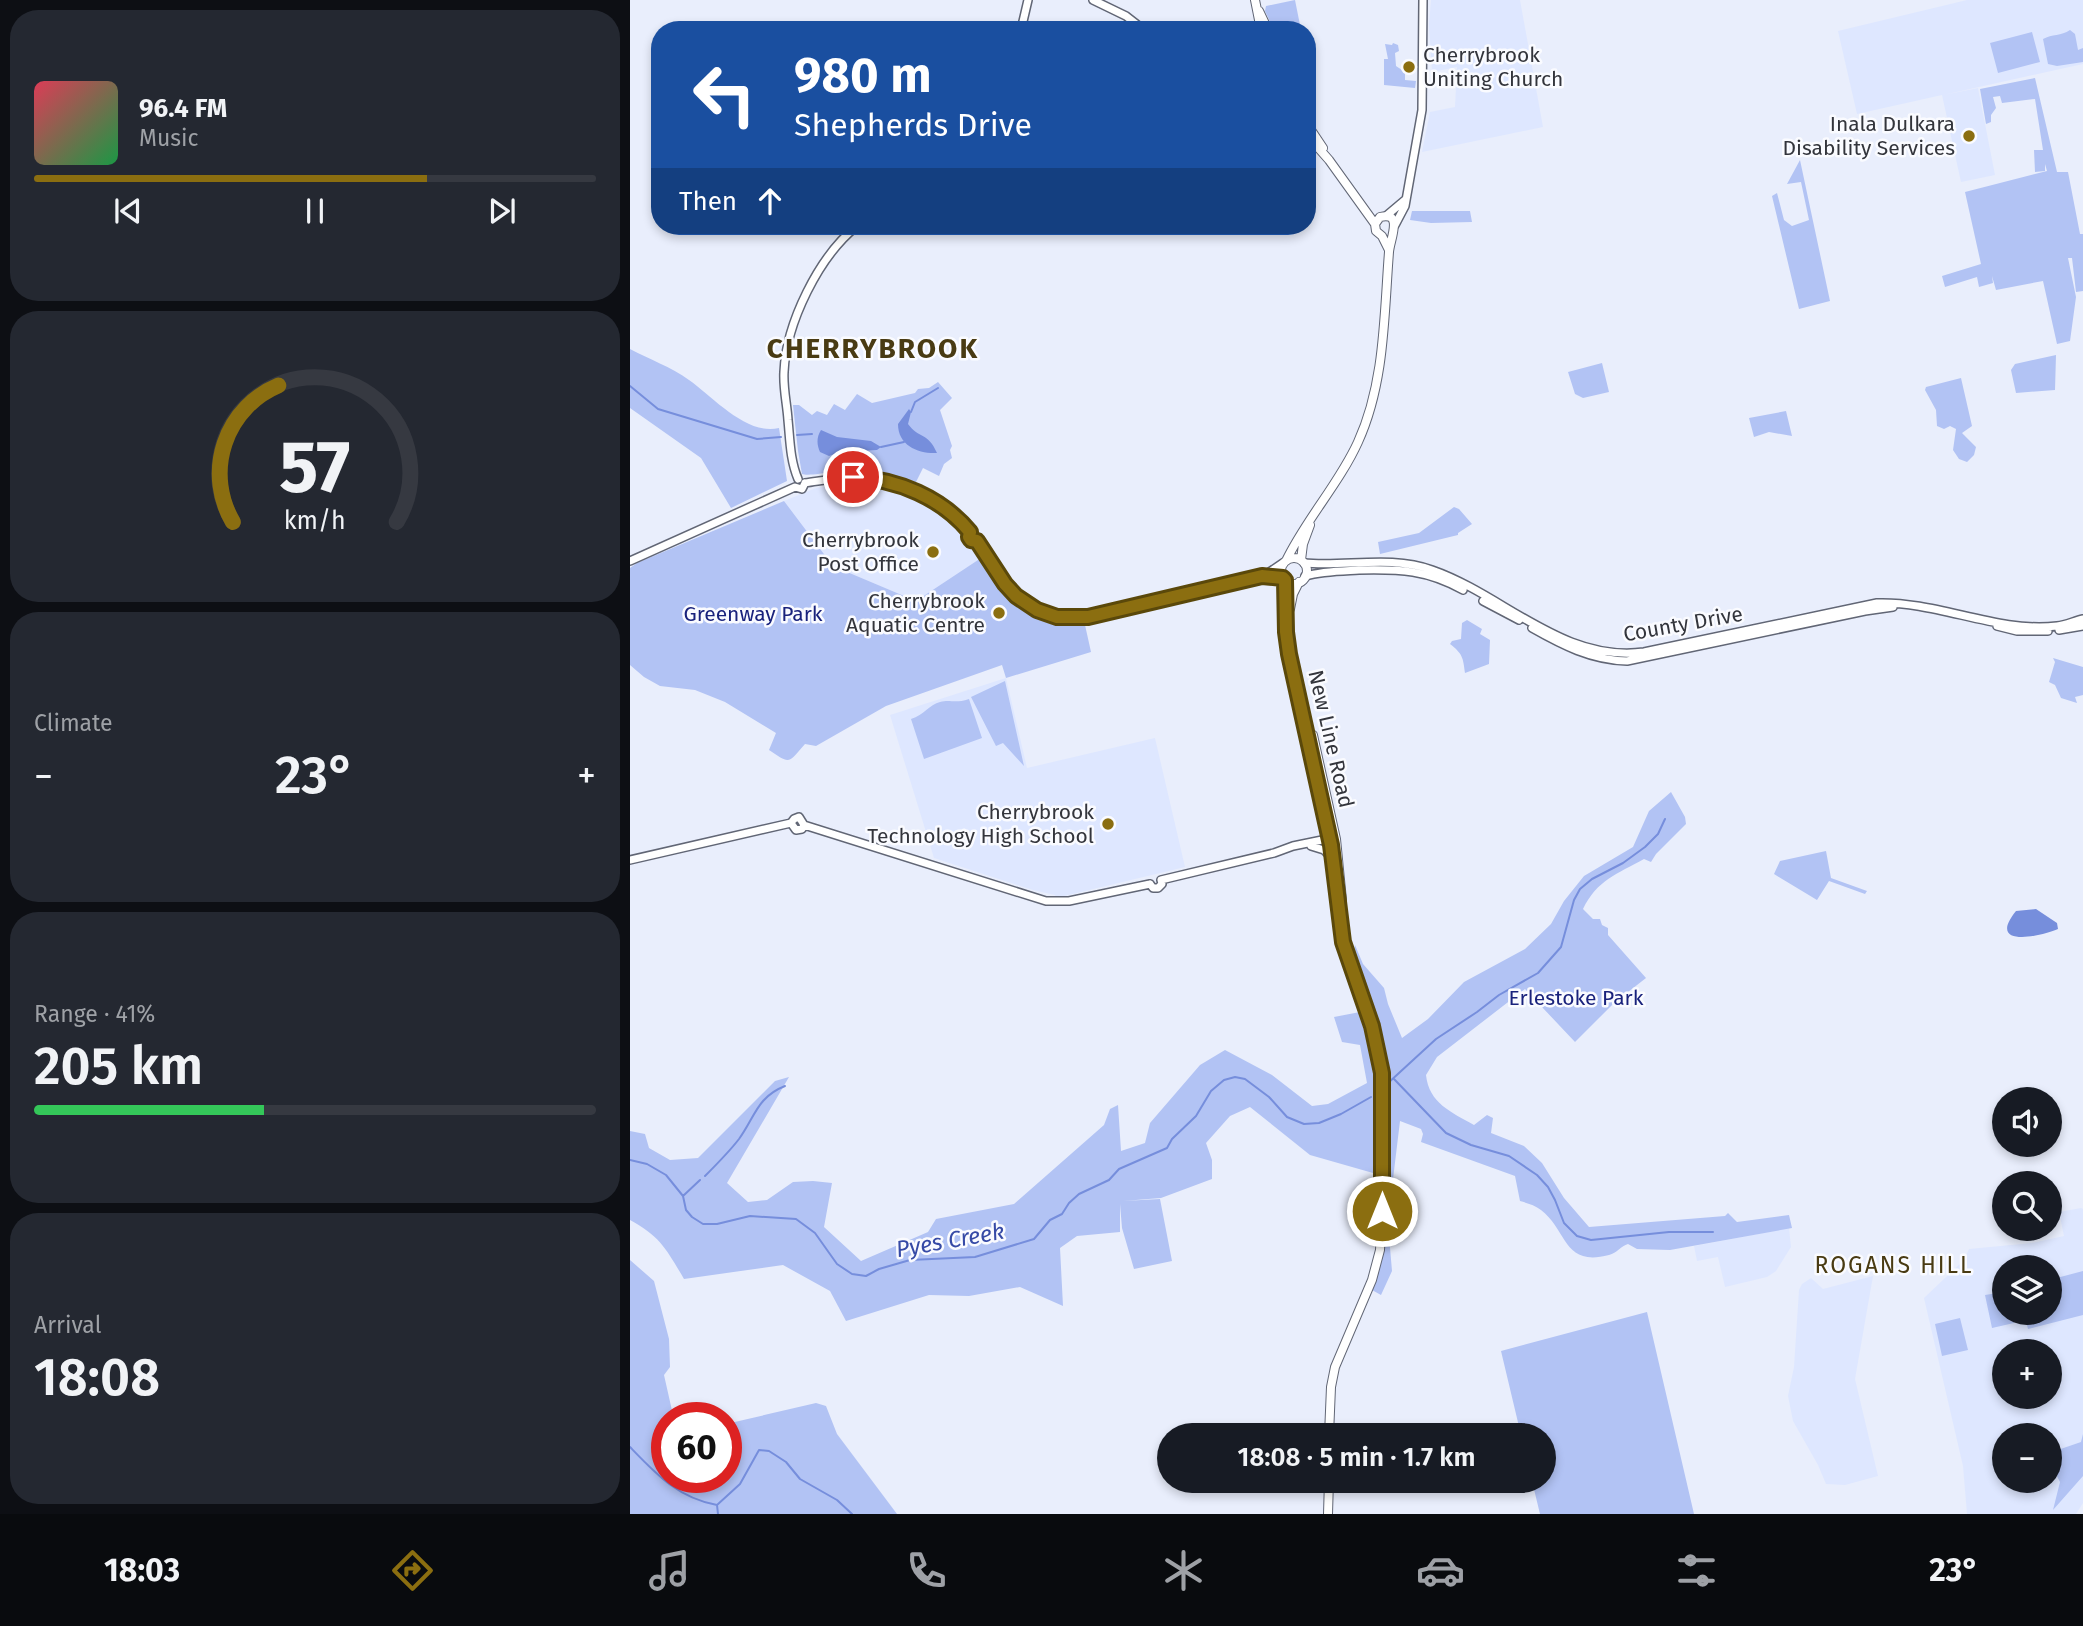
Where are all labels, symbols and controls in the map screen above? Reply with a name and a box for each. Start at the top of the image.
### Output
place label: Cherrybrook Uniting Church [1423,42,1563,92]
text: 980 m [794,46,932,105]
icon: left [679,49,770,140]
marker: Cherrybrook Uniting Church [1401,59,1417,75]
text: 96.4 FM [139,93,227,124]
text: Shepherds Drive [794,106,1032,144]
place label: Inala Dulkara Disability Services [1783,111,1955,161]
text: Music [139,124,199,152]
marker: Inala Dulkara Disability Services [1961,128,1977,144]
icon: ahead [751,182,789,220]
text: Then [679,186,737,217]
icon: previous [109,192,147,230]
icon: pause [296,192,334,230]
icon: next [483,192,521,230]
district label: CHERRYBROOK [767,332,979,365]
text: 57 [279,425,351,512]
pin [823,447,883,507]
icon: arrive [834,458,872,496]
text: km/h [284,506,346,536]
place label: Cherrybrook Post Office [802,527,919,577]
marker: Cherrybrook Post Office [925,544,941,560]
place label: Cherrybrook Aquatic Centre [846,588,985,638]
park label: Greenway Park [683,601,823,627]
street label: County Drive [1621,601,1745,647]
marker: Cherrybrook Aquatic Centre [991,605,1007,621]
street label: New Line Road [1303,668,1359,810]
text: Climate [34,709,113,737]
text: 23° [275,744,355,807]
text: − [34,753,53,799]
text: + [577,753,596,799]
place label: Cherrybrook Technology High School [867,799,1094,849]
marker: Cherrybrook Technology High School [1100,816,1116,832]
park label: Erlestoke Park [1509,985,1644,1011]
text: Range · 41% [34,1000,155,1028]
text: 205 km [34,1035,203,1098]
map controls [1992,1087,2062,1493]
button: sound [1992,1087,2062,1157]
button: search [1992,1171,2062,1241]
position arrow [1345,1174,1419,1248]
water label: Pyes Creek [894,1217,1006,1263]
district label: ROGANS HILL [1815,1251,1974,1279]
button: layers [1992,1255,2062,1325]
text: Arrival [34,1311,101,1339]
button: + [1992,1339,2062,1409]
text: 18:08 [34,1346,160,1409]
speed limit sign: 60 [651,1402,742,1493]
button: − [1992,1423,2062,1493]
text: 18:08 · 5 min · 1.7 km [1238,1442,1475,1473]
icon: directions [388,1546,437,1595]
icon: music [645,1546,694,1595]
icon: phone [902,1546,951,1595]
icon: climate [1159,1546,1208,1595]
icon: car [1416,1546,1465,1595]
icon: filters [1672,1546,1721,1595]
text: 18:03 [104,1551,180,1589]
text: 23° [1929,1551,1979,1589]

